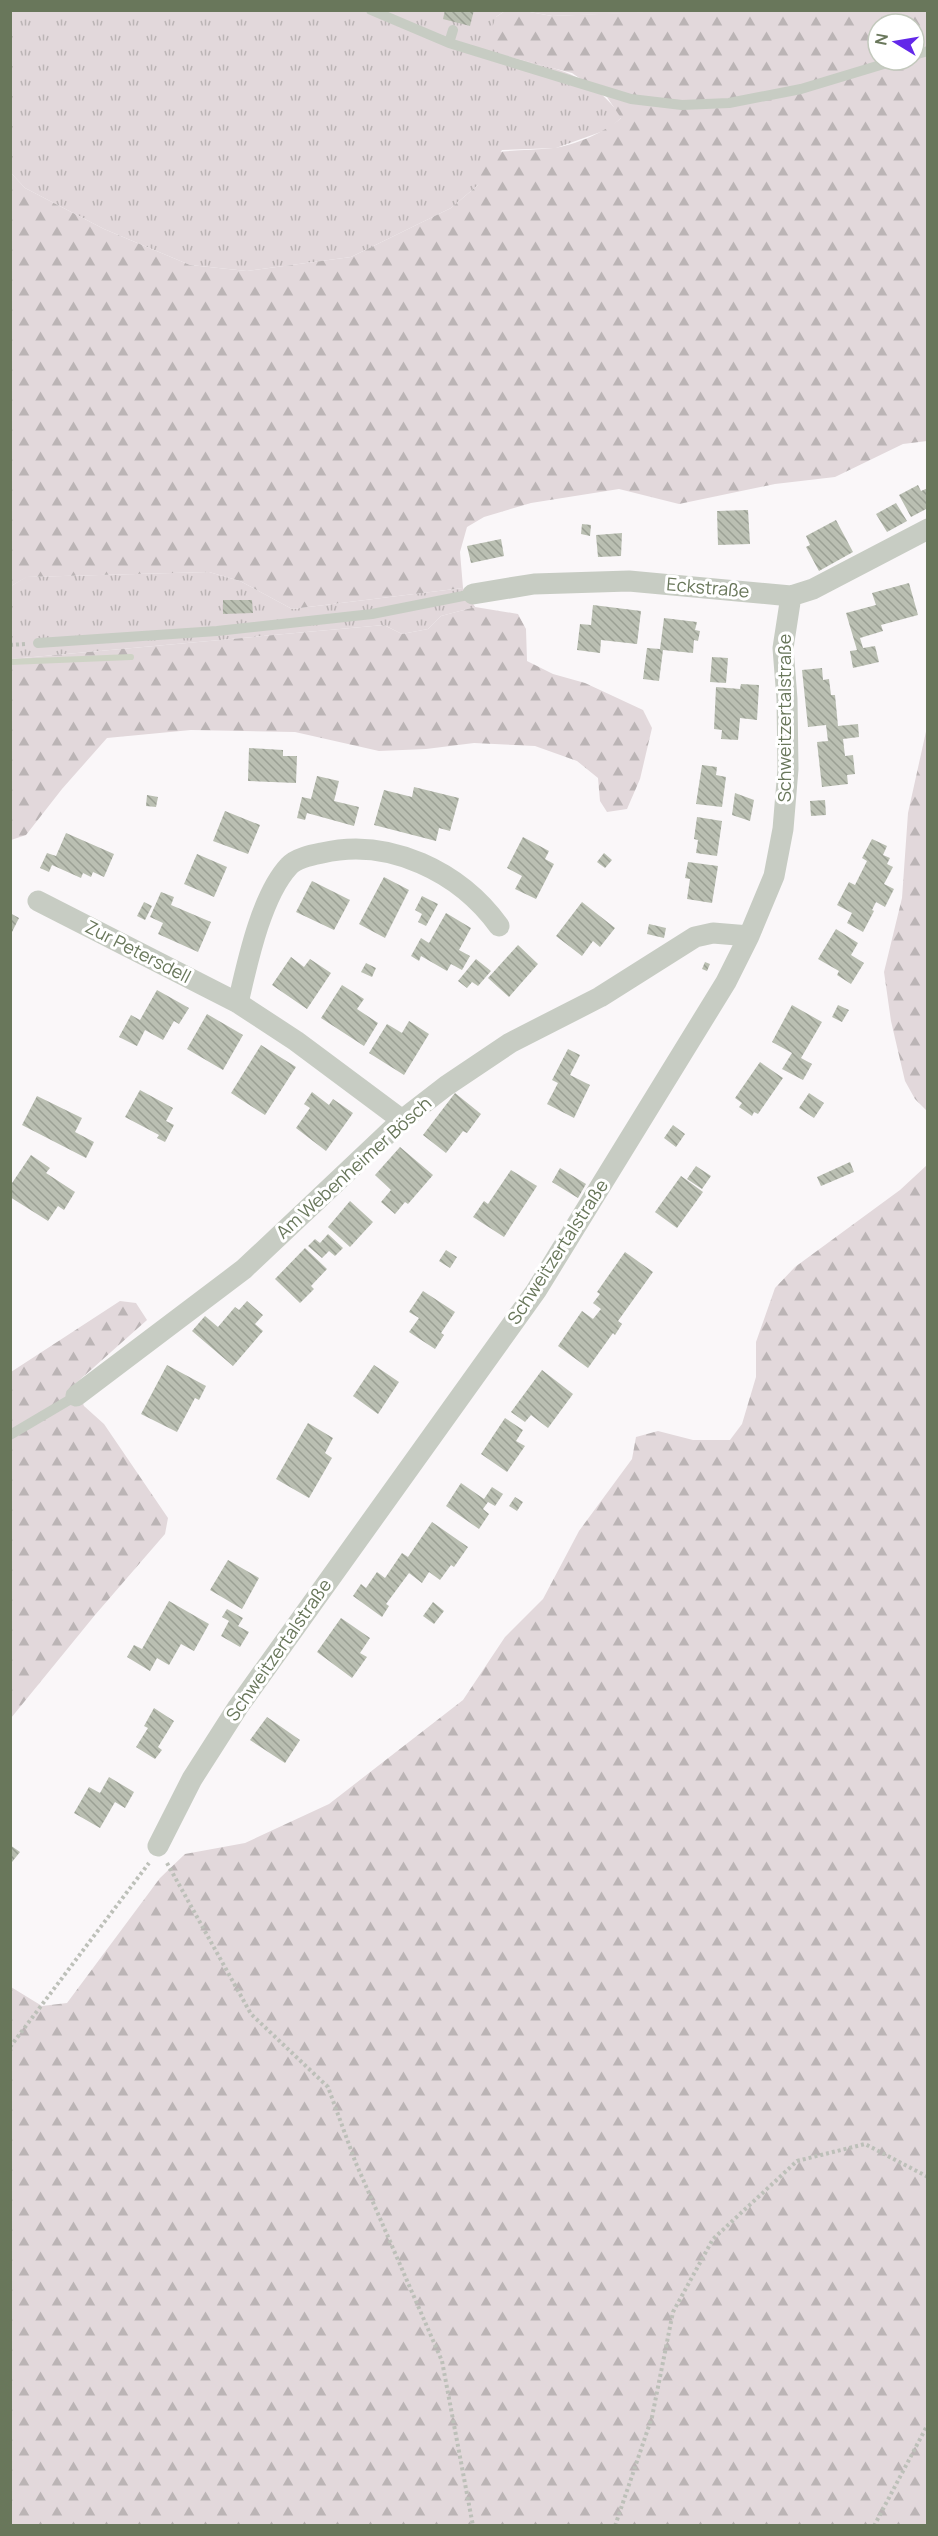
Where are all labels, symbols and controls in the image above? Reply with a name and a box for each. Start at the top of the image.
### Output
north arrow [866,12,926,72]
text: N [869,31,893,47]
street label: Eckstraße [666,571,751,603]
street label: Schweitzertalstraße [772,634,796,802]
street label: Zur Petersdell [81,914,195,988]
street label: Am Webenheimer Bösch [271,1091,436,1243]
street label: Schweitzertalstraße [501,1174,613,1329]
street label: Schweitzertalstraße [220,1574,336,1725]

